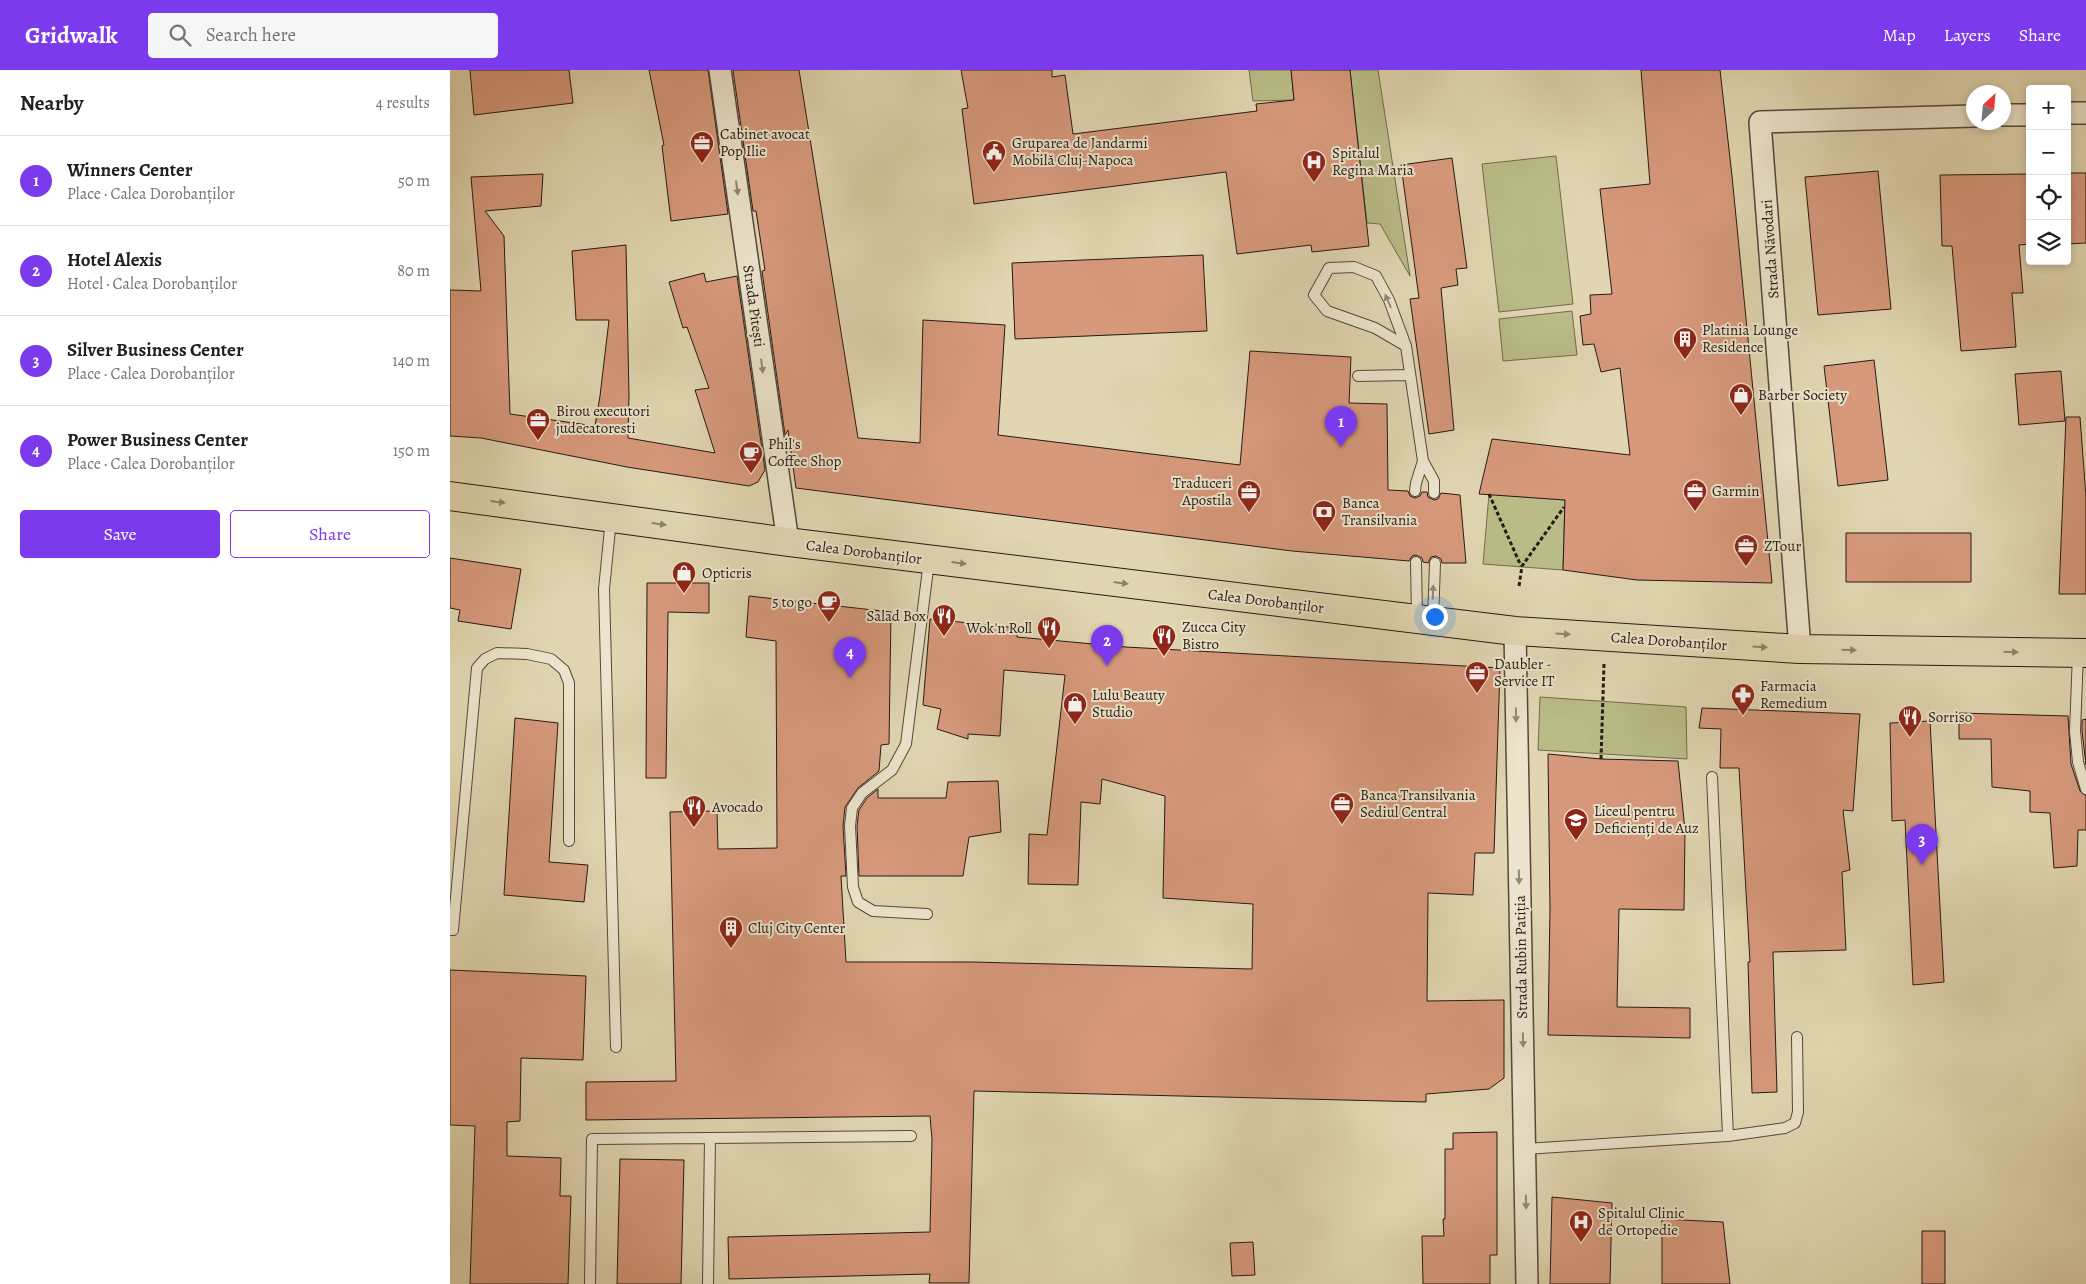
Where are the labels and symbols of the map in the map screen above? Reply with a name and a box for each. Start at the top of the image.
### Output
north arrow [1966,85,2011,130]
place label: Cabinet avocat Pop Ilie [720,124,810,161]
office icon: Cabinet avocat Pop Ilie [689,130,715,164]
place label: Gruparea de Jandarmi Mobilă Cluj-Napoca [1012,133,1148,170]
public building icon: Gruparea de Jandarmi Mobilă Cluj-Napoca [981,139,1007,173]
place label: Spitalul Regina Maria [1332,143,1414,180]
hospital icon: Spitalul Regina Maria [1301,149,1327,183]
one-way arrow [733,180,741,196]
street label: Strada Năvodari [1757,199,1783,299]
street label: Strada Pitești [738,264,770,348]
one-way arrow [1384,294,1392,308]
place label: Platinia Lounge Residence [1702,320,1798,357]
building icon: Platinia Lounge Residence [1672,326,1698,360]
one-way arrow [759,358,767,374]
shop icon: Barber Society [1728,382,1754,416]
place label: Barber Society [1758,385,1847,405]
place label: Birou executori judecatoresti [556,401,650,438]
pin: 1 [1325,406,1357,447]
office icon: Birou executori judecatoresti [525,407,551,441]
place label: Phil's Coffee Shop [768,434,841,471]
cafe icon: Phil's Coffee Shop [738,440,764,474]
place label: Traduceri Apostila [1173,473,1232,510]
office icon: Garmin [1682,478,1708,512]
office icon: Traduceri Apostila [1236,479,1262,513]
place label: Garmin [1712,481,1760,501]
place label: Banca Transilvania [1342,493,1417,530]
one-way arrow [491,498,507,506]
bank icon: Banca Transilvania [1311,499,1337,533]
one-way arrow [652,520,668,528]
office icon: ZTour [1733,533,1759,567]
street label: Calea Dorobanților [805,535,923,569]
place label: ZTour [1764,536,1801,556]
one-way arrow [952,559,968,567]
shop icon: Opticris [671,560,697,594]
place label: Opticris [702,563,752,583]
one-way arrow [1113,579,1129,587]
street label: Calea Dorobanților [1207,584,1325,618]
one-way arrow [1430,584,1438,600]
cafe icon: 5 to go [816,589,842,623]
place label: 5 to go [772,592,812,612]
restaurant icon: Salad Box [931,603,957,637]
your location [1422,604,1448,630]
place label: Salad Box [867,606,926,626]
restaurant icon: Wok'n Roll [1036,615,1062,649]
place label: Zucca City Bistro [1182,617,1246,654]
place label: Wok'n Roll [965,618,1032,638]
restaurant icon: Zucca City Bistro [1151,623,1177,657]
pin: 2 [1091,625,1123,666]
street label: Calea Dorobanților [1610,627,1728,655]
one-way arrow [1556,630,1572,638]
pin: 4 [834,637,866,678]
one-way arrow [1753,643,1769,651]
one-way arrow [1841,646,1857,654]
one-way arrow [2003,648,2019,656]
place label: Daubler - Service IT [1494,654,1555,691]
office icon: Daubler - Service IT [1464,660,1490,694]
place label: Farmacia Remedium [1760,676,1828,713]
pharmacy icon: Farmacia Remedium [1730,682,1756,716]
place label: Lulu Beauty Studio [1092,685,1165,722]
shop icon: Lulu Beauty Studio [1062,691,1088,725]
restaurant icon: Sorriso [1897,704,1923,738]
one-way arrow [1513,707,1521,723]
place label: Sorriso [1928,707,1972,727]
place label: Banca Transilvania Sediul Central [1360,785,1476,822]
office icon: Banca Transilvania Sediul Central [1329,791,1355,825]
restaurant icon: Avocado [681,794,707,828]
place label: Avocado [711,797,763,817]
place label: Liceul pentru Deficienți de Auz [1594,801,1699,838]
school or university icon: Liceul pentru Deficienți de Auz [1563,807,1589,841]
pin: 3 [1906,824,1938,865]
one-way arrow [1516,869,1524,885]
street label: Strada Rubin Patiția [1510,895,1532,1019]
building icon: Cluj City Center [718,915,744,949]
place label: Cluj City Center [748,918,846,938]
one-way arrow [1519,1032,1527,1048]
one-way arrow [1522,1194,1530,1210]
place label: Spitalul Clinic de Ortopedie [1598,1203,1685,1240]
hospital icon: Spitalul Clinic de Ortopedie [1568,1209,1594,1243]

